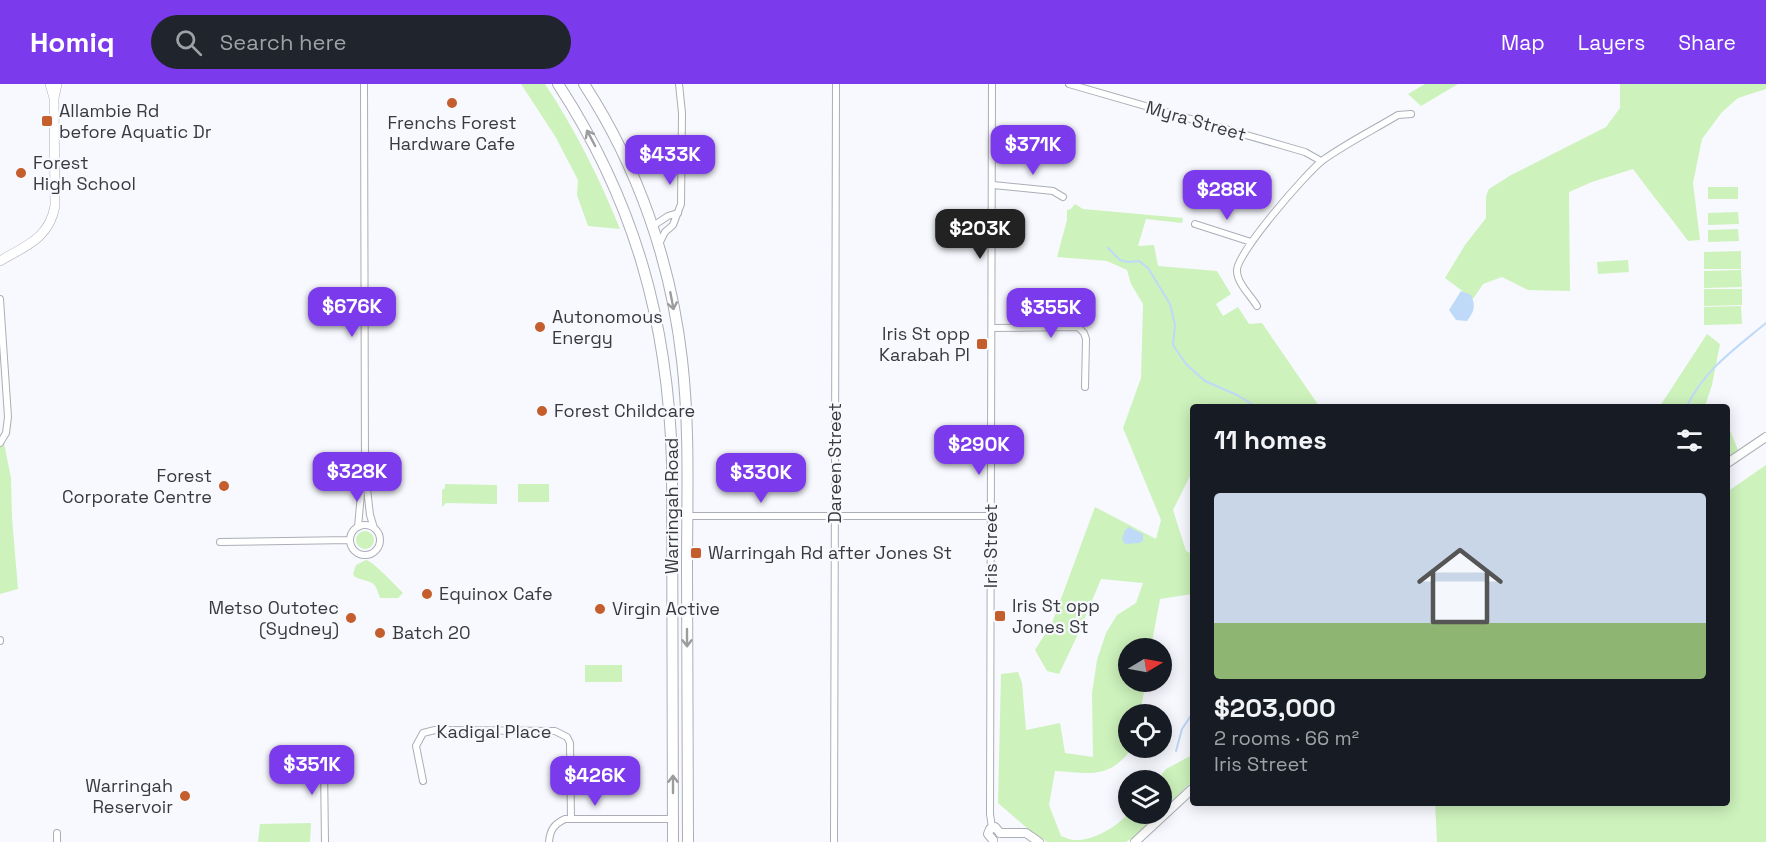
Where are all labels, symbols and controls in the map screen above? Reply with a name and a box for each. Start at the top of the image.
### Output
search box [151,15,571,69]
text: Homiq [30,24,115,60]
icon: search [172,26,205,59]
text: Search here [220,28,347,56]
text: Map [1501,29,1545,56]
text: Layers [1578,29,1645,56]
text: Share [1678,29,1736,56]
street label: Myra Street [1143,95,1249,146]
marker: Frenchs Forest Hardware Cafe [445,96,459,110]
place label: Allambie Rd before Aquatic Dr [59,99,212,143]
place label: Frenchs Forest Hardware Cafe [387,111,517,155]
marker: Allambie Rd before Aquatic Dr [40,114,54,128]
pin: $371K [991,125,1075,176]
one-way arrow [585,130,596,148]
text: $371K [1005,131,1061,157]
pin: $433K [628,135,712,186]
text: $433K [639,141,701,167]
place label: Forest High School [33,151,136,195]
marker: Forest High School [14,166,28,180]
pin: $288K [1185,170,1269,221]
text: $288K [1197,176,1257,202]
pin: $203K [938,209,1022,260]
text: $203K [949,215,1011,241]
pin: $676K [310,287,394,338]
pin: $355K [1009,288,1093,339]
one-way arrow [667,291,678,310]
text: $676K [322,293,382,319]
text: $355K [1021,294,1081,320]
place label: Autonomous Energy [552,305,663,349]
marker: Autonomous Energy [533,320,547,334]
place label: Iris St opp Karabah Pl [879,322,970,366]
marker: Iris St opp Karabah Pl [975,337,989,351]
place label: Forest Childcare [554,399,695,422]
street label: Dareen Street [823,403,846,523]
marker: Forest Childcare [535,404,549,418]
text: 11 homes [1214,423,1327,457]
icon: filters [1673,424,1706,457]
pin: $290K [937,425,1021,476]
text: $290K [948,431,1010,457]
street label: Warringah Road [660,438,683,574]
pin: $328K [315,452,399,503]
pin: $330K [719,453,803,504]
text: $328K [327,458,387,484]
text: $330K [730,459,792,485]
place label: Forest Corporate Centre [62,464,212,508]
marker: Forest Corporate Centre [217,479,231,493]
street label: Iris Street [979,504,1002,588]
icon: home [1406,532,1514,640]
place label: Warringah Rd after Jones St [708,541,952,564]
marker: Warringah Rd after Jones St [689,546,703,560]
place label: Equinox Cafe [439,582,553,605]
marker: Equinox Cafe [420,587,434,601]
place label: Iris St opp Jones St [1012,594,1100,638]
place label: Metso Outotec (Sydney) [208,596,339,640]
place label: Virgin Active [612,597,720,620]
marker: Virgin Active [593,602,607,616]
marker: Iris St opp Jones St [993,609,1007,623]
marker: Metso Outotec (Sydney) [344,611,358,625]
place label: Batch 20 [392,621,470,644]
marker: Batch 20 [373,626,387,640]
one-way arrow [681,627,693,647]
north arrow [1118,638,1172,692]
map controls [1118,638,1172,824]
text: $203,000 [1214,691,1336,725]
button: locate [1118,704,1172,758]
street label: Kadigal Place [437,720,551,743]
text: 2 rooms · 66 m² [1214,725,1359,751]
pin: $351K [270,745,354,796]
text: $351K [283,751,341,777]
text: Iris Street [1214,751,1308,777]
pin: $426K [553,756,637,807]
text: $426K [564,762,626,788]
button: layers [1118,770,1172,824]
place label: Warringah Reservoir [85,774,173,818]
one-way arrow [667,774,679,794]
marker: Warringah Reservoir [178,789,192,803]

